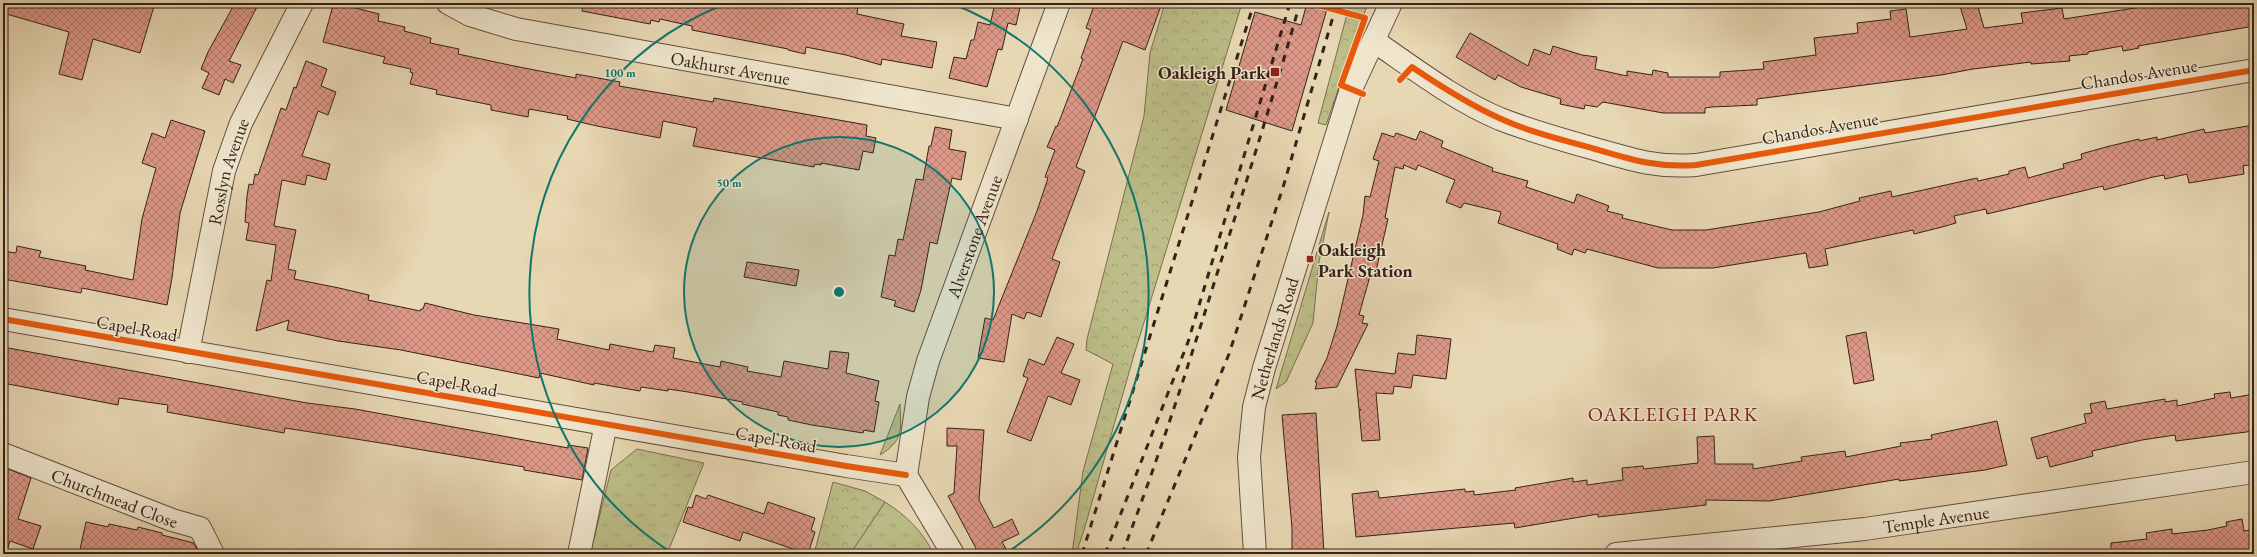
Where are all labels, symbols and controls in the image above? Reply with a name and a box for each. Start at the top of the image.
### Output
street label: Oakhurst Avenue [669,46,792,90]
street label: Chandos Avenue [2079,53,2199,95]
place label: Oakleigh Park [1158,61,1267,84]
text: 100 m [604,65,636,81]
marker: Oakleigh Park [1269,66,1281,78]
street label: Chandos Avenue [1760,106,1880,150]
street label: Rosslyn Avenue [202,114,253,227]
street label: Alverstone Avenue [940,172,1007,302]
text: 50 m [716,175,742,191]
place label: Oakleigh Park Station [1318,238,1413,282]
marker: Oakleigh Park Station [1305,254,1315,264]
street label: Netherlands Road [1245,273,1303,402]
centre of rings [832,285,846,299]
street label: Capel Road [95,310,180,347]
street label: Capel Road [415,365,500,402]
district label: OAKLEIGH PARK [1588,401,1758,427]
street label: Capel Road [734,421,819,458]
street label: Churchmead Close [48,463,181,533]
street label: Temple Avenue [1881,499,1991,538]

